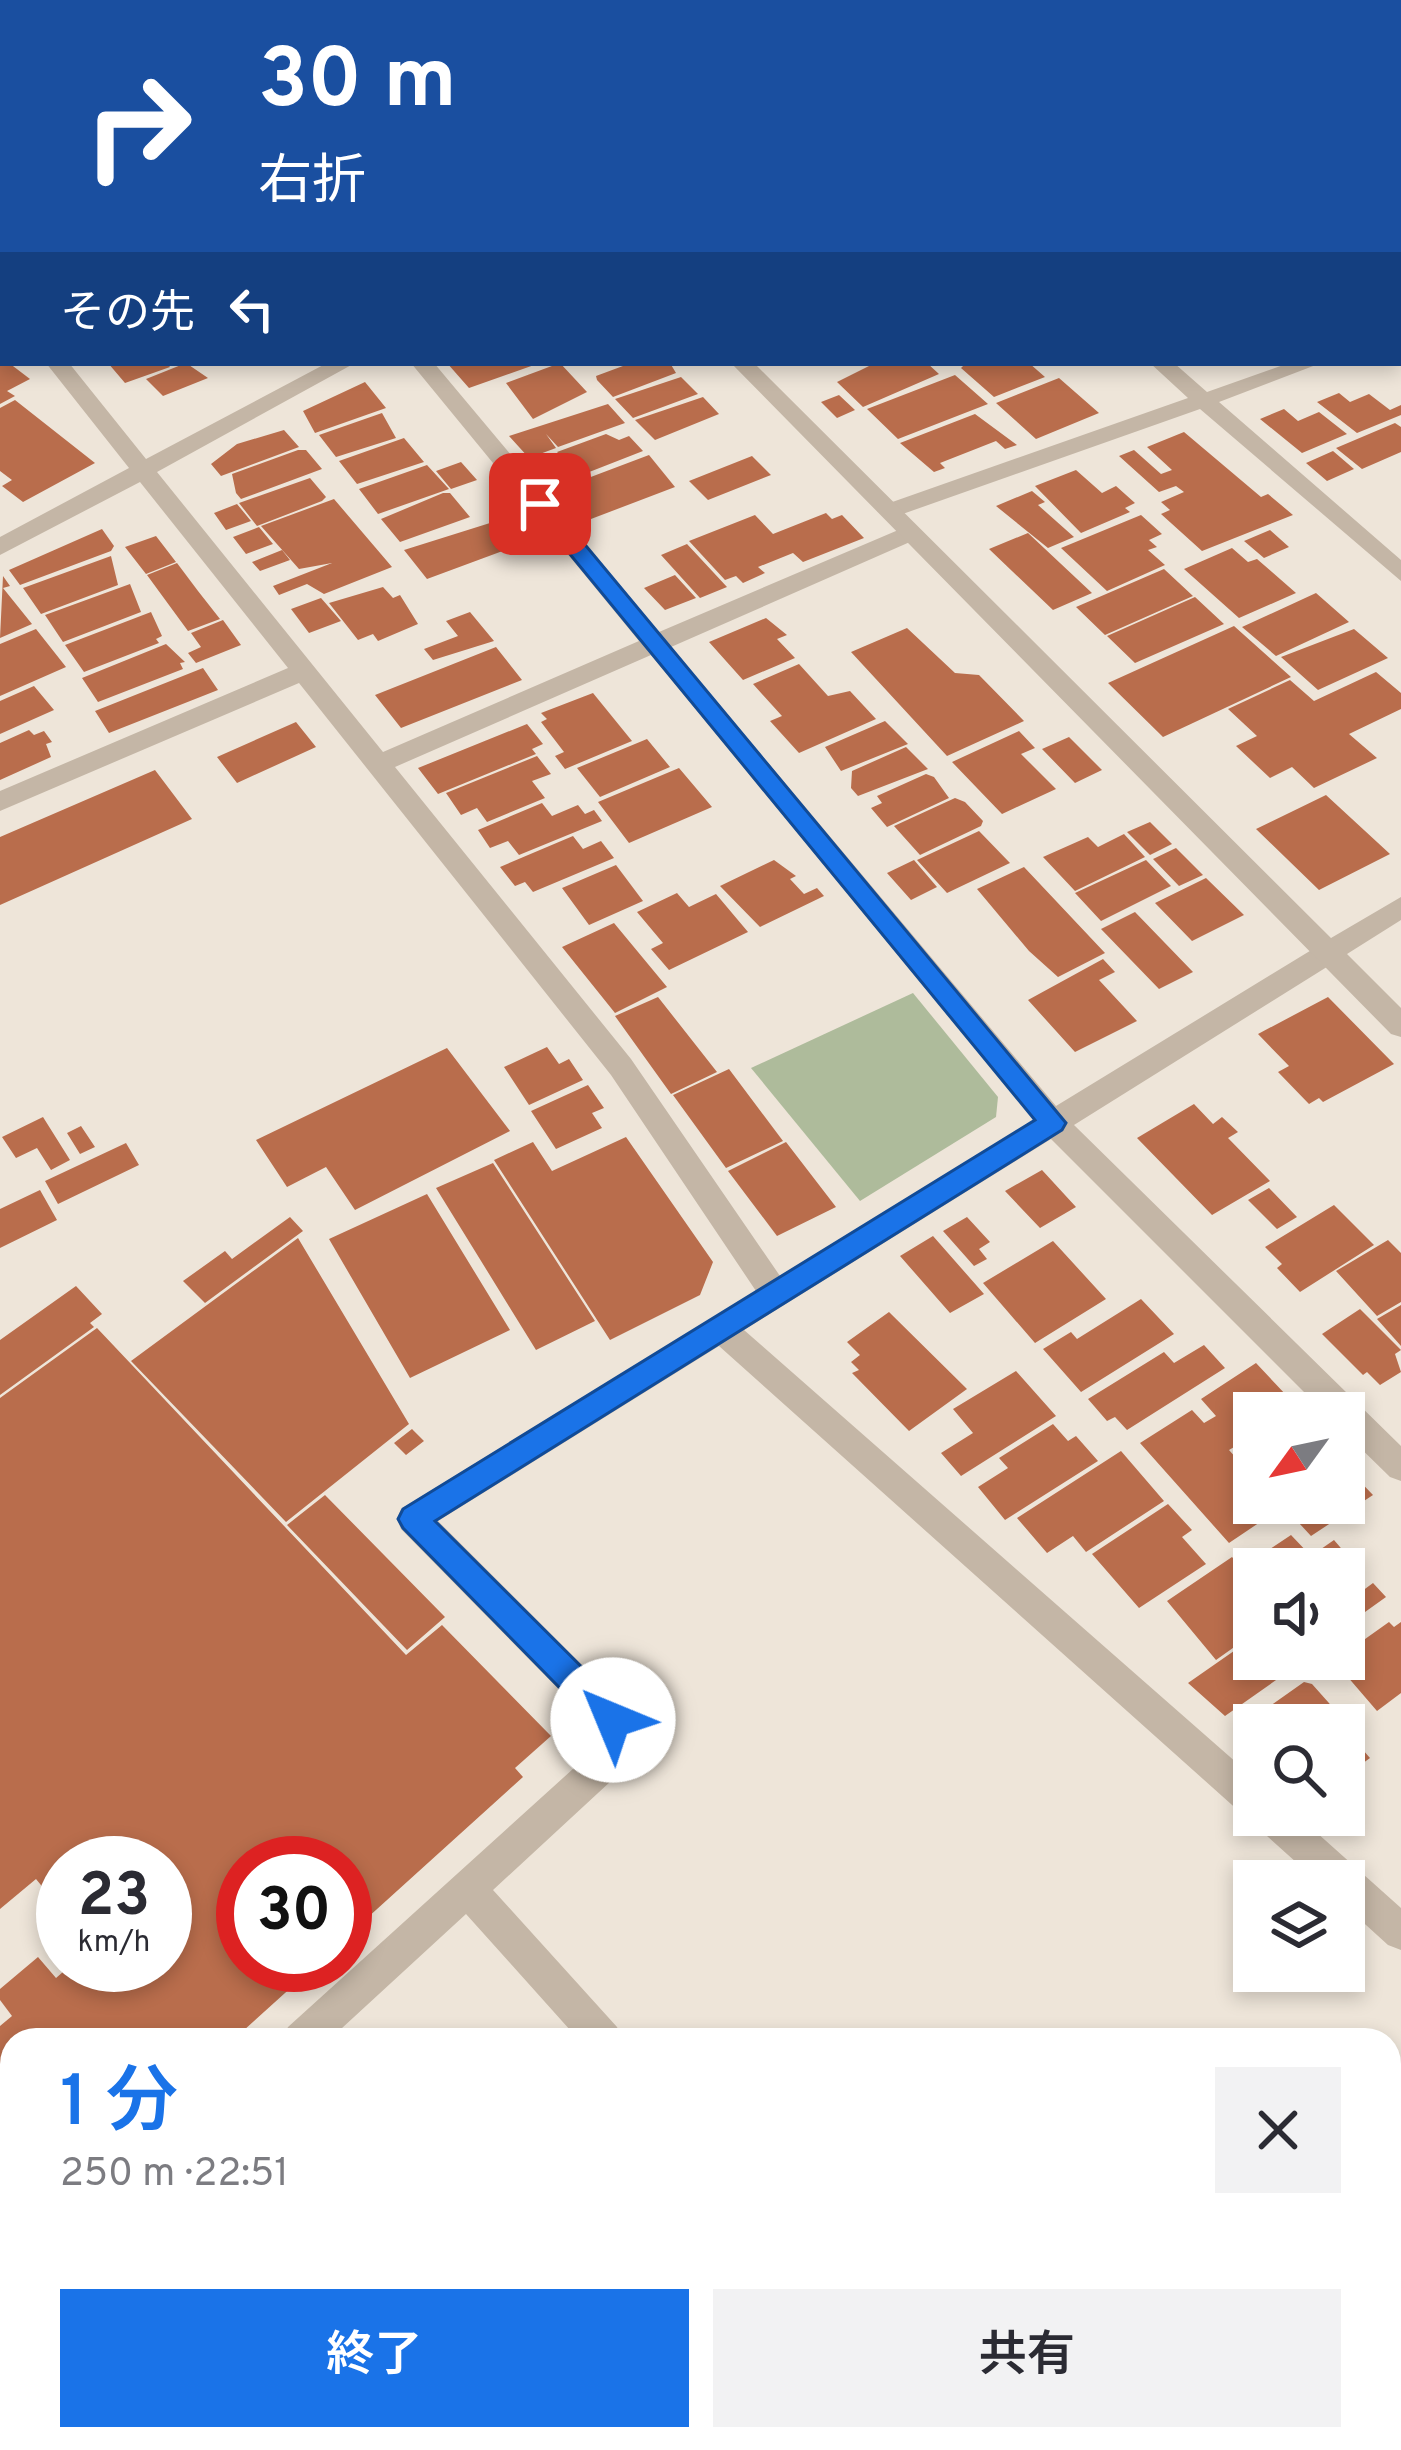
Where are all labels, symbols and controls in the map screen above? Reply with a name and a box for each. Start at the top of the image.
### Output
text: 30 m [258,31,457,137]
icon: right [60,48,216,204]
text: 右折 [258,150,366,219]
icon: left [219,276,285,342]
text: その先 [60,287,195,344]
pin [489,453,591,555]
icon: arrive [507,471,573,537]
north arrow [1233,1392,1365,1524]
map controls [1233,1392,1365,1992]
button: sound [1233,1548,1365,1680]
position arrow [550,1657,676,1783]
button: search [1233,1704,1365,1836]
speed limit sign: 30 [216,1836,372,1992]
button: layers [1233,1860,1365,1992]
text: 23 [78,1861,150,1937]
text: km/h [78,1925,150,1962]
text: 1 分 [60,2060,178,2152]
button: close [1215,2067,1341,2193]
text: 250 m · 22:51 [60,2151,289,2200]
button: 終了 [60,2289,689,2427]
button: 共有 [713,2289,1341,2427]

